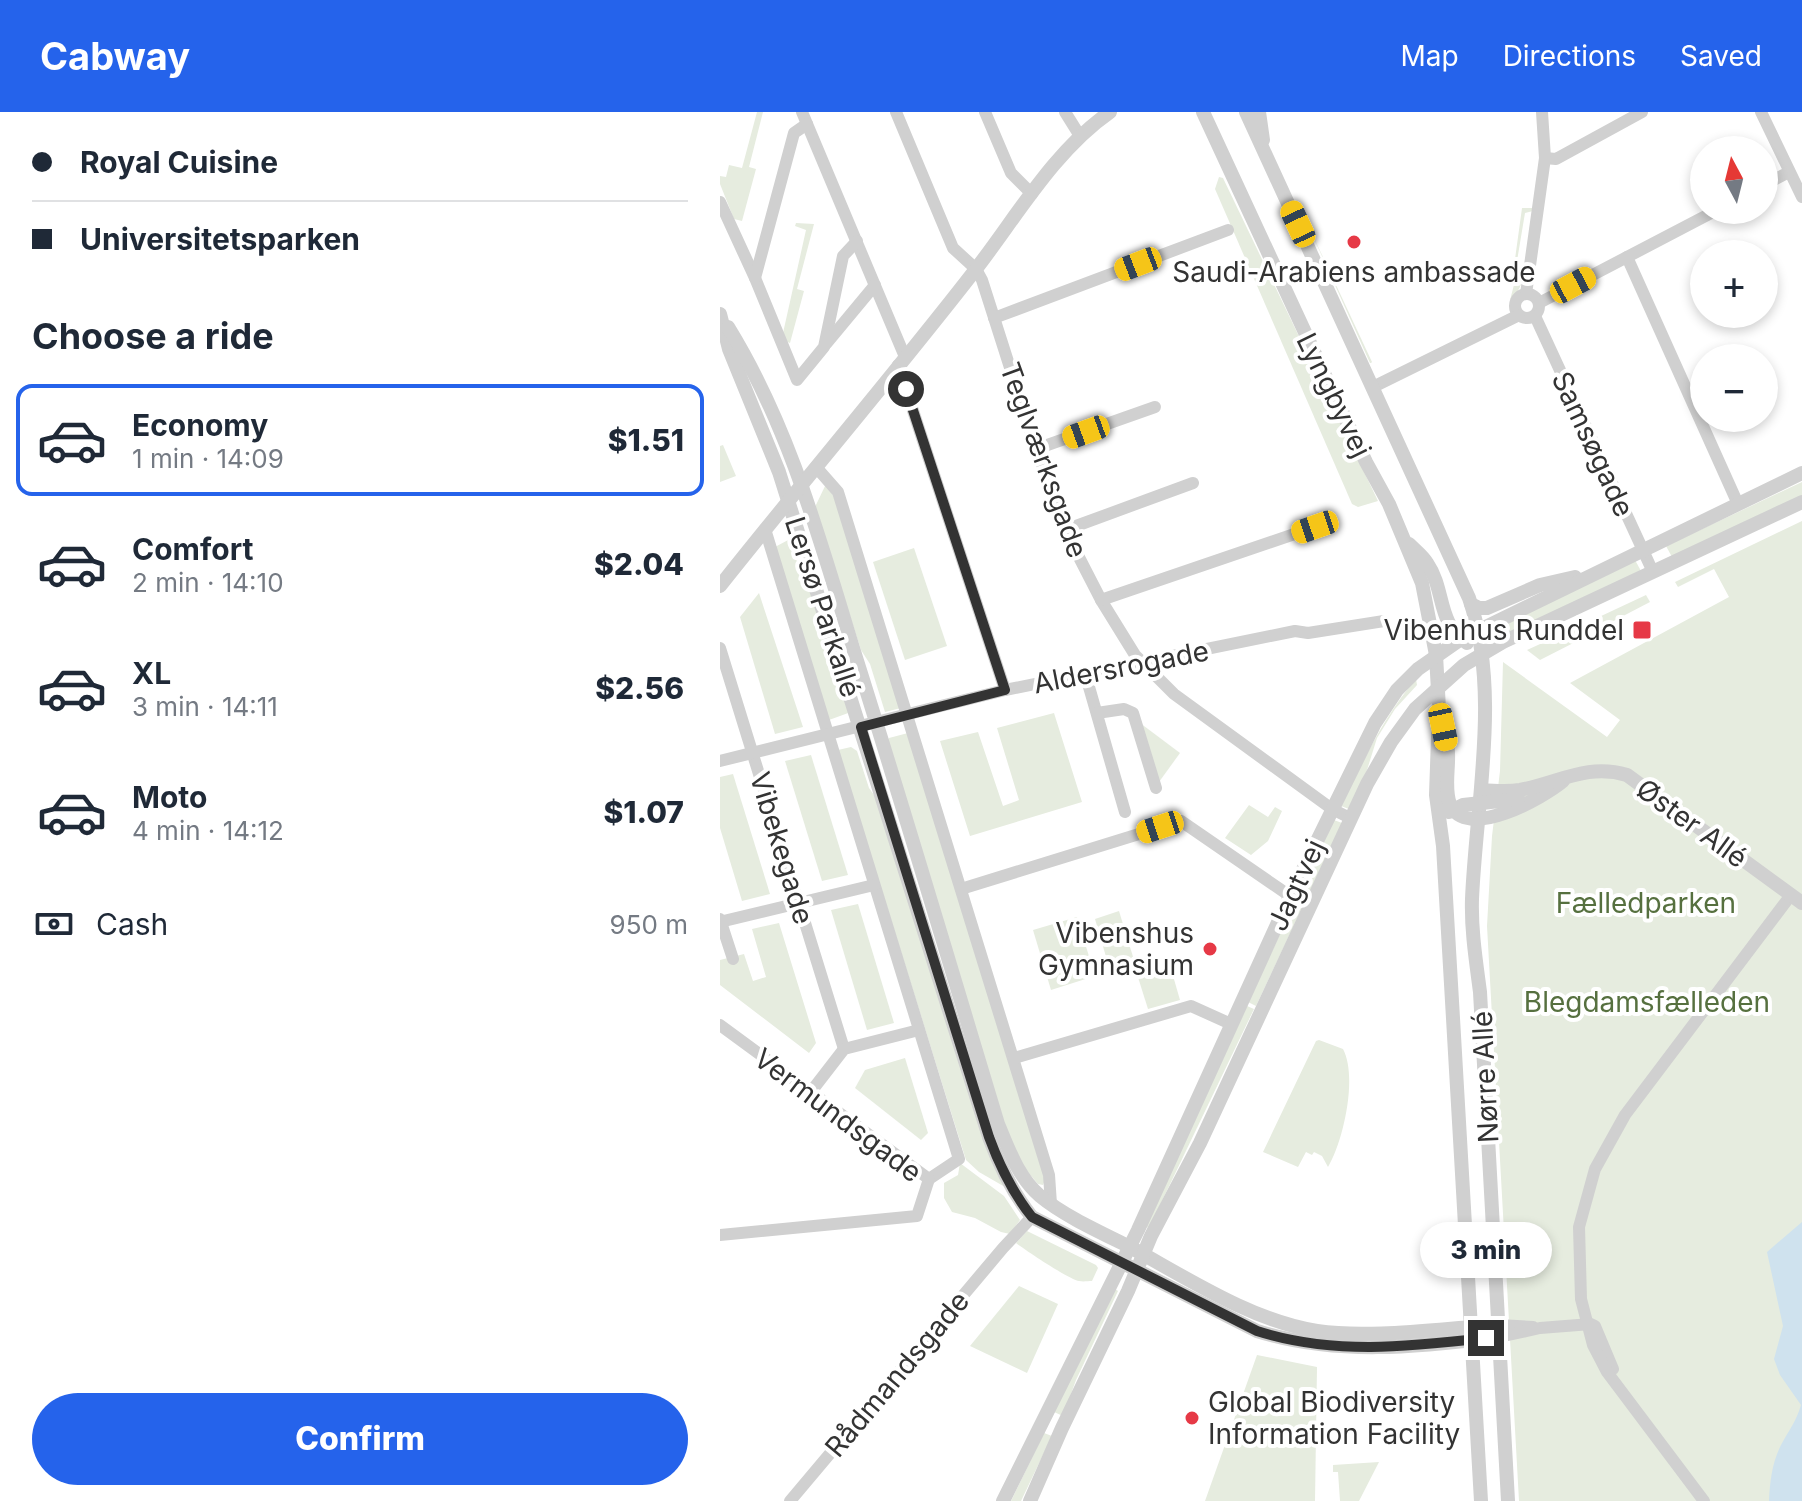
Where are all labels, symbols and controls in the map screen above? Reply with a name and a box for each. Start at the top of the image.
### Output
text: Cabway [40,33,190,79]
text: Map [1400,39,1459,73]
text: Directions [1503,39,1636,73]
text: Saved [1680,39,1762,73]
north arrow [1690,136,1778,224]
map controls [1690,136,1778,432]
text: Royal Cuisine [80,144,278,180]
car [1277,197,1319,251]
text: Universitetsparken [80,221,360,257]
marker: Saudi-Arabiens ambassade [1345,233,1363,251]
button: + [1690,240,1778,328]
car [1111,244,1165,284]
place label: Saudi-Arabiens ambassade [1172,255,1536,289]
car [1546,263,1600,307]
text: Choose a ride [32,314,274,358]
street label: Lyngbyvej [1289,327,1379,463]
button: − [1690,344,1778,432]
street label: Teglværksgade [993,358,1095,562]
street label: Samsøgade [1545,366,1641,522]
route start [888,371,924,407]
icon: car [36,404,108,476]
text: Economy [132,407,268,443]
car [1059,413,1113,451]
text: $1.51 [608,422,684,458]
text: 1 min · 14:09 [132,443,284,474]
car [1288,508,1342,546]
street label: Lersø Parkallé [778,512,868,702]
icon: car [36,528,108,600]
text: Comfort [132,531,253,567]
text: $2.04 [594,546,684,582]
text: 2 min · 14:10 [132,567,284,598]
place label: Vibenhus Runddel [1384,613,1624,647]
marker: Vibenhus Runddel [1631,619,1653,641]
street label: Aldersrogade [1030,633,1212,701]
icon: car [36,652,108,724]
text: XL [132,655,171,691]
text: $2.56 [595,670,684,706]
text: 3 min · 14:11 [132,691,278,722]
car [1426,701,1460,753]
street label: Vibekegade [743,768,821,928]
street label: Øster Allé [1630,771,1754,875]
icon: car [36,776,108,848]
text: Moto [132,779,207,815]
text: $1.07 [603,794,684,830]
car [1133,808,1187,846]
text: 4 min · 14:12 [132,815,284,846]
street label: Jagtvej [1260,834,1332,936]
park label: Fælledparken [1556,886,1736,920]
icon: cash [32,902,76,946]
text: Cash [96,906,168,942]
text: 950 m [610,909,688,940]
place label: Vibenshus Gymnasium [1038,916,1194,982]
marker: Vibenshus Gymnasium [1201,940,1219,958]
park label: Blegdamsfælleden [1524,985,1770,1019]
street label: Nørre Allé [1465,1010,1505,1144]
street label: Vermundsgade [747,1041,929,1189]
callout: 3 min [1420,1222,1552,1278]
text: 3 min [1451,1234,1521,1265]
street label: Rådmandsgade [818,1284,976,1464]
route end [1468,1320,1504,1356]
place label: Global Biodiversity Information Facility [1208,1385,1460,1451]
button: Confirm [32,1393,688,1485]
marker: Global Biodiversity Information Facility [1183,1409,1201,1427]

